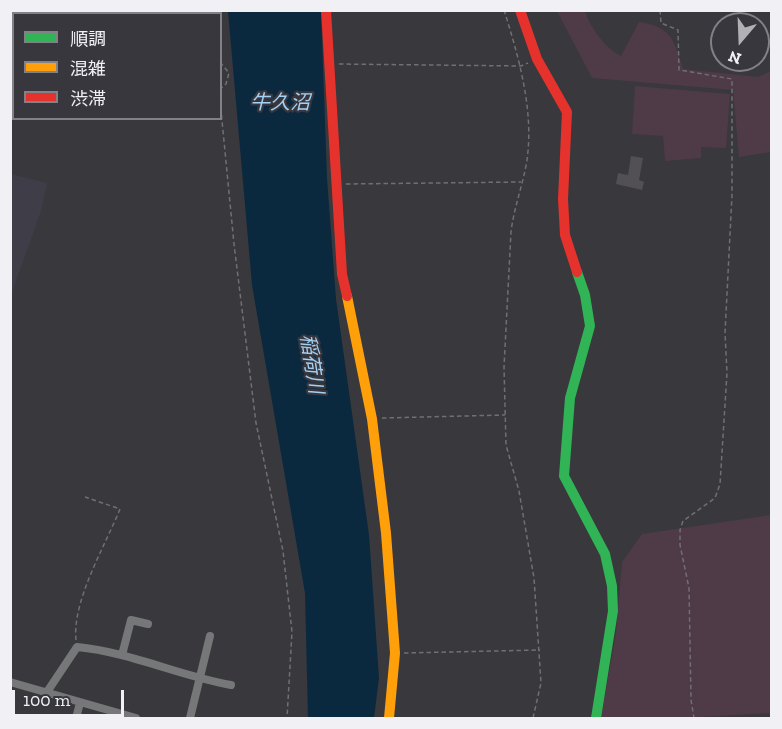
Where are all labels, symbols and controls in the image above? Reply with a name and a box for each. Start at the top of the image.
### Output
legend [12,12,222,120]
north arrow [710,12,770,72]
text: 順調 [70,28,106,50]
text: N [726,47,743,69]
text: 混雑 [70,58,106,80]
text: 渋滞 [70,88,106,110]
water label: 牛久沼 [250,91,310,115]
water label: 稲荷川 [294,332,328,396]
scale bar [15,678,128,716]
text: 100 m [23,689,70,711]

